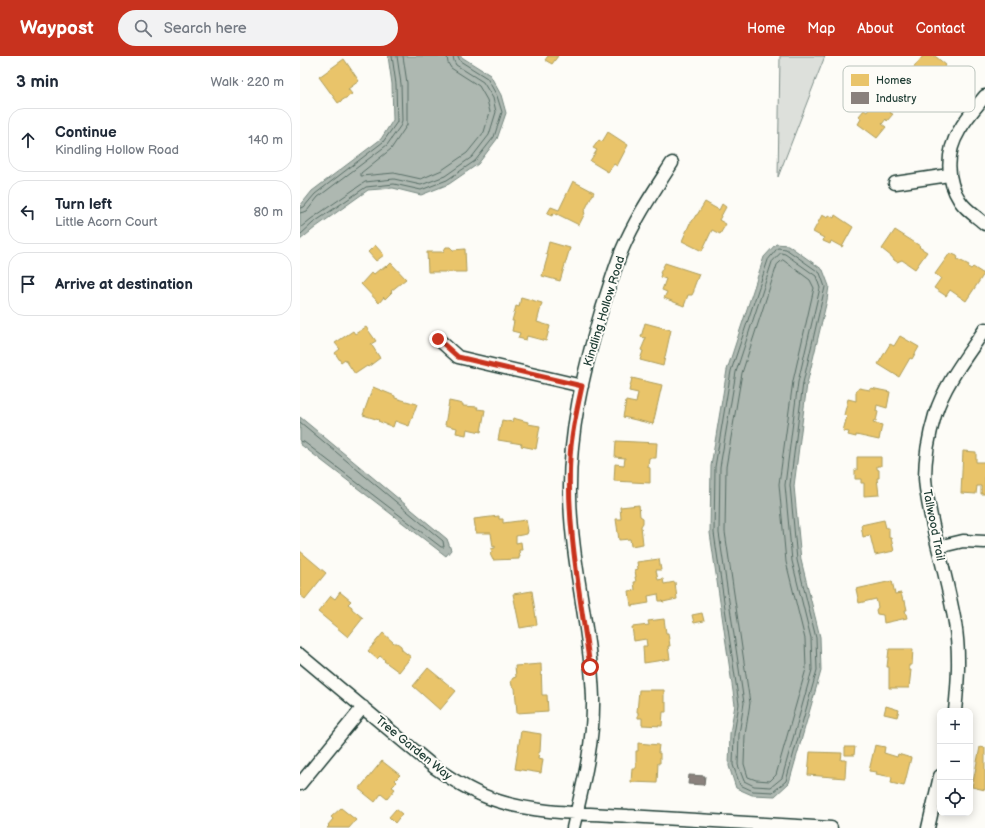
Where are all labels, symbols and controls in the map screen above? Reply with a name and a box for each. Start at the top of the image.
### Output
search box [118,10,398,46]
text: Waypost [20,17,94,40]
icon: search [132,17,154,39]
text: Search here [164,19,247,38]
text: Home [747,20,785,37]
text: Map [807,20,835,37]
text: About [857,20,894,37]
text: Contact [916,20,965,37]
legend [843,66,975,112]
text: 3 min [16,72,59,92]
text: Walk · 220 m [211,74,284,90]
text: Homes [876,74,912,87]
text: Industry [876,92,916,105]
text: Continue [55,123,117,142]
icon: ahead [17,129,39,151]
text: 140 m [248,132,283,148]
text: Kindling Hollow Road [55,142,179,158]
text: Turn left [55,195,112,214]
icon: left [17,201,39,223]
text: 80 m [254,204,283,220]
text: Little Acorn Court [55,214,158,230]
street label: Kindling Hollow Road [581,254,628,368]
icon: arrive [17,273,39,295]
text: Arrive at destination [55,275,193,294]
route end [429,330,447,348]
street label: Tallwood Trail [919,488,948,562]
route start [581,658,599,676]
map controls [937,708,973,816]
button: + [937,708,973,744]
street label: Tree Garden Way [372,713,455,784]
button: − [937,744,973,780]
button: locate [937,780,973,816]

